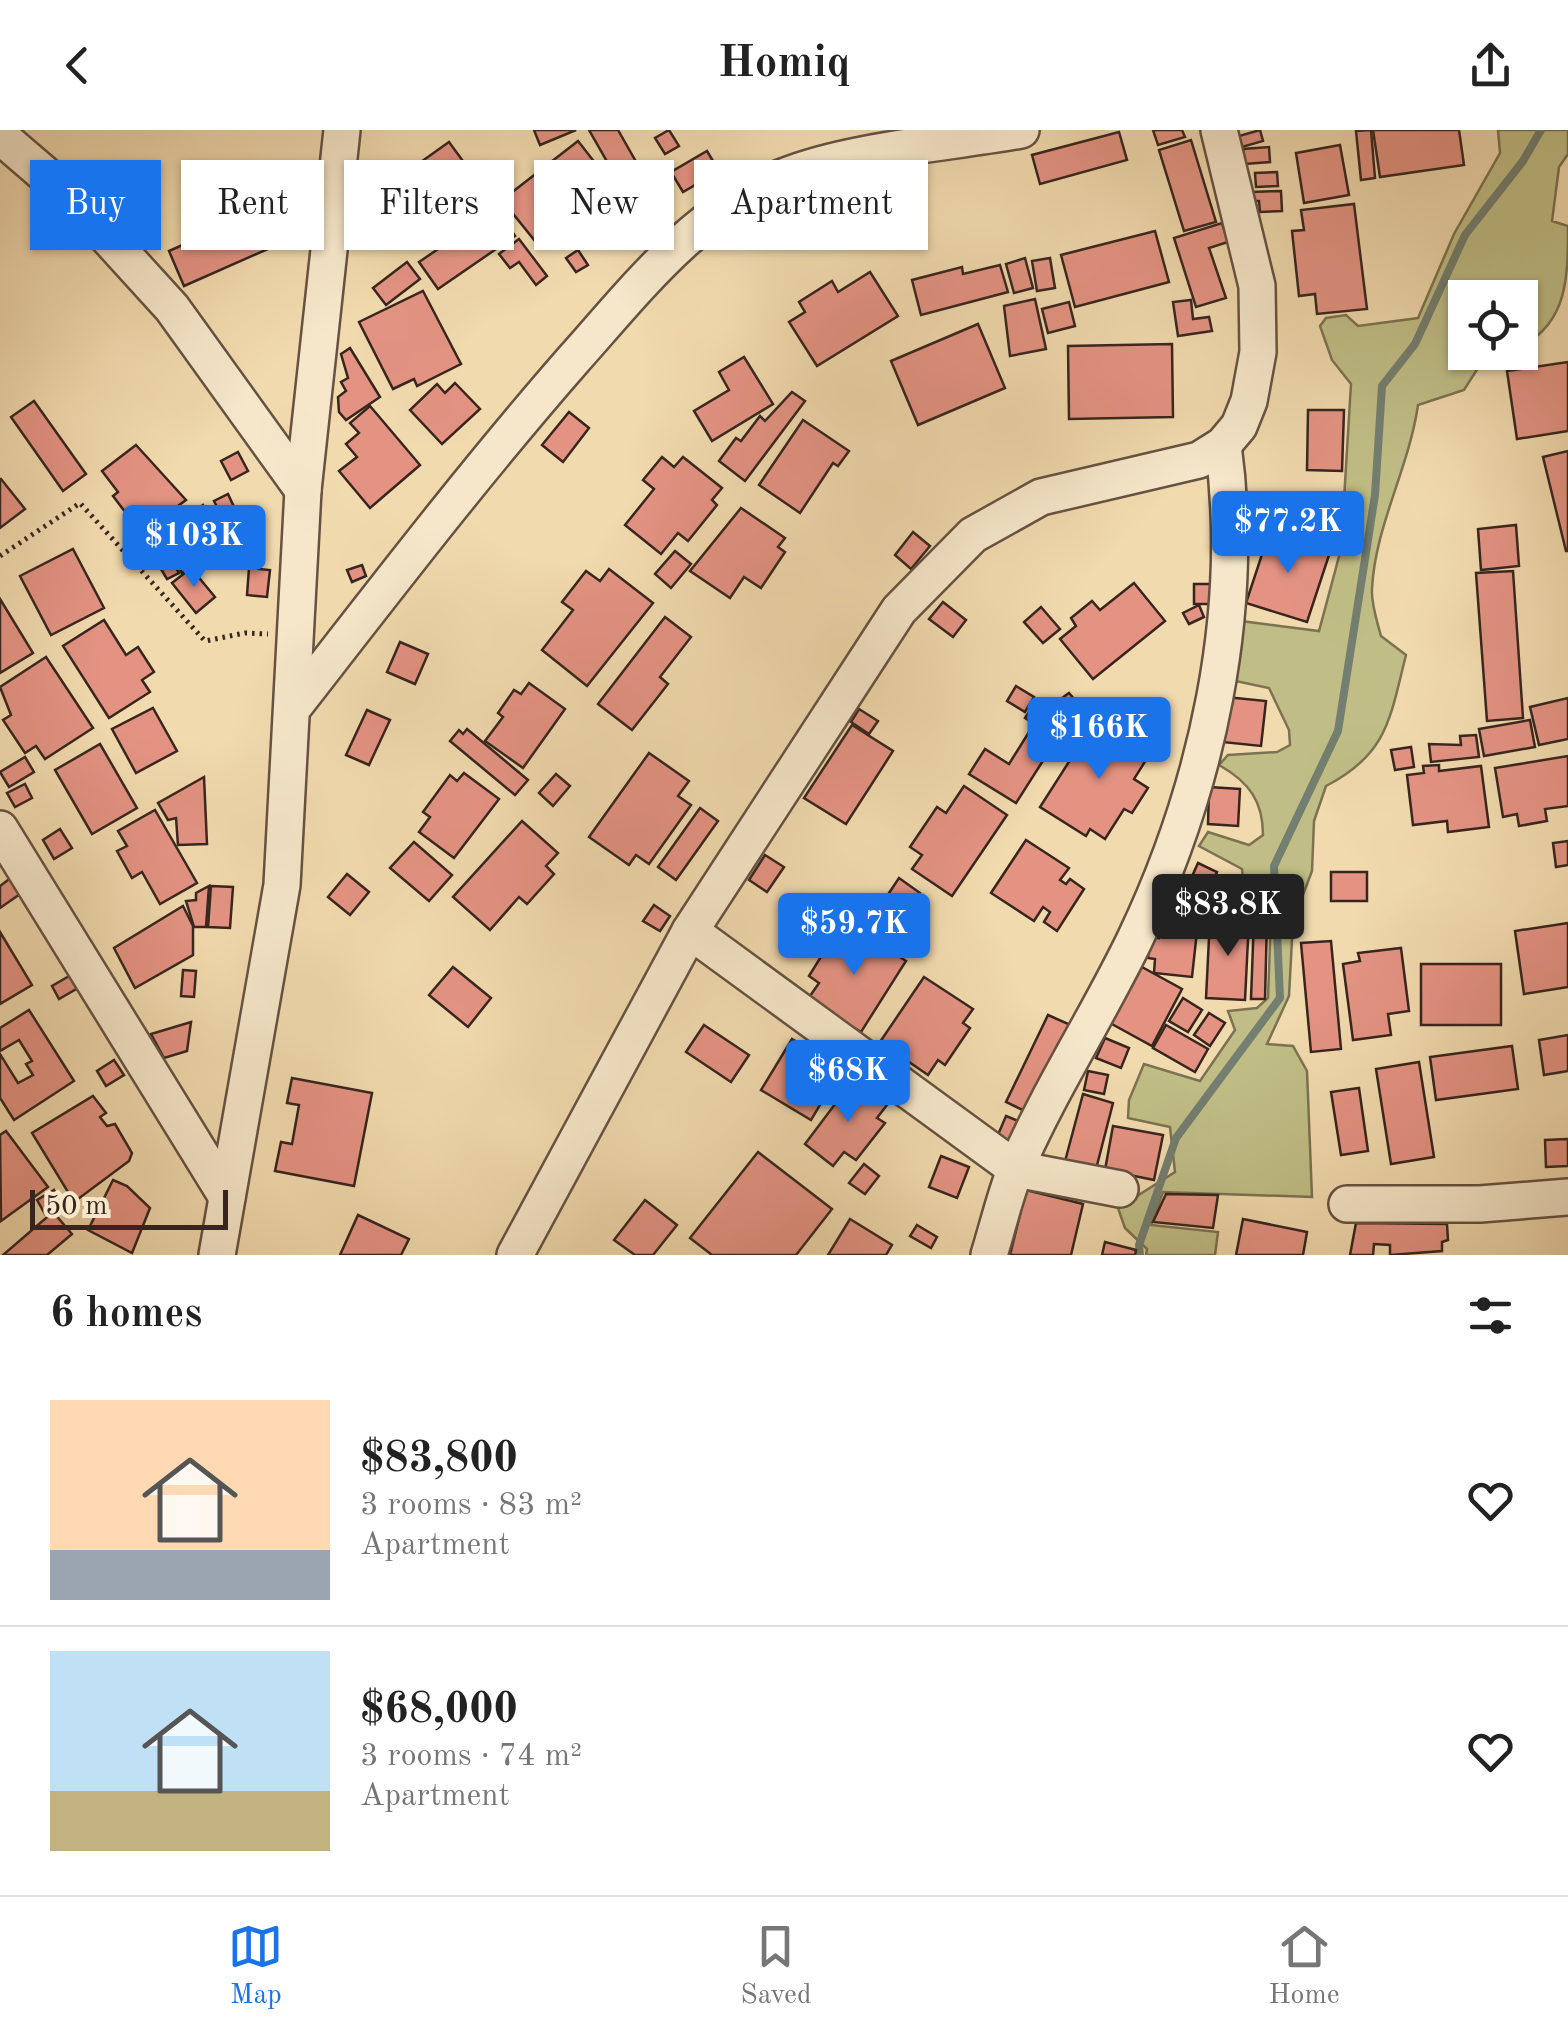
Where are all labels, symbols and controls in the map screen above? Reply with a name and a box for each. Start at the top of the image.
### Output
icon: back [50,38,105,93]
icon: share [1463,38,1518,93]
text: Homiq [718,42,850,87]
chip: Buy [30,160,161,250]
chip: Rent [181,160,324,250]
chip: Filters [344,160,514,250]
chip: New [534,160,674,250]
chip: Apartment [694,160,928,250]
map controls [1448,280,1538,370]
button: locate [1448,280,1538,370]
pin: $77.2K [1207,491,1369,576]
pin: $103K [124,505,264,590]
text: $77.2K [1234,507,1342,539]
text: $103K [145,521,243,553]
pin: $166K [1029,697,1169,782]
text: $166K [1050,713,1148,745]
pin: $83.8K [1147,874,1309,959]
text: $83.8K [1174,890,1282,922]
pin: $59.7K [773,893,935,978]
text: $59.7K [800,909,908,941]
pin: $68K [789,1040,907,1125]
text: $68K [808,1056,888,1088]
scale bar [30,1185,228,1230]
text: 50 m [45,1193,108,1221]
icon: filters [1463,1288,1518,1343]
text: 6 homes [50,1294,202,1336]
text: $83,800 [360,1439,518,1481]
icon: home [130,1440,250,1560]
icon: heart [1463,1473,1518,1528]
text: 3 rooms · 83 m² [360,1490,582,1522]
text: Apartment [360,1530,510,1562]
text: $68,000 [360,1690,518,1732]
icon: home [130,1691,250,1811]
icon: heart [1463,1724,1518,1779]
text: 3 rooms · 74 m² [360,1741,582,1773]
text: Apartment [360,1781,510,1813]
tab: Map [228,1919,283,2014]
tab: Saved [740,1919,812,2014]
tab: Home [1268,1919,1340,2014]

